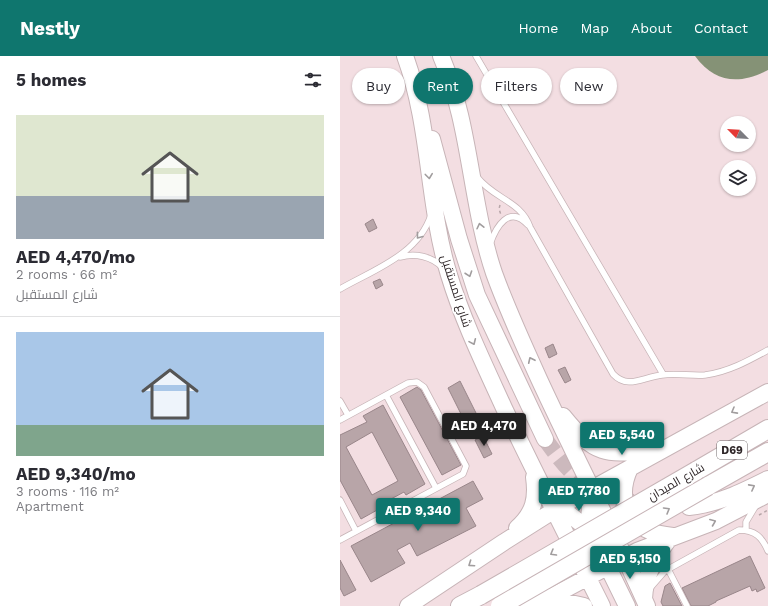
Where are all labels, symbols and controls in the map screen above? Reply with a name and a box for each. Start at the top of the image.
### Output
text: Nestly [20,17,80,40]
text: Home [518,20,558,36]
text: Map [580,20,609,36]
text: About [631,20,672,36]
text: Contact [694,20,748,36]
chip: Buy [352,68,405,104]
chip: Rent [413,68,473,104]
chip: Filters [481,68,552,104]
chip: New [560,68,617,104]
icon: filters [302,69,324,91]
text: 5 homes [16,70,86,90]
north arrow [720,116,756,152]
map controls [720,116,756,196]
icon: home [134,141,206,213]
button: layers [720,160,756,196]
one-way arrow [425,173,434,179]
one-way arrow [477,223,485,229]
one-way arrow [417,232,424,239]
text: AED 4,470/mo [16,247,135,267]
street label: شارع المستقبل [437,253,474,329]
text: 2 rooms · 66 m² [16,267,117,282]
one-way arrow [464,270,473,277]
text: شارع المستقبل [16,287,98,302]
one-way arrow [468,337,476,345]
one-way arrow [528,357,536,365]
icon: home [134,358,206,430]
one-way arrow [731,406,738,413]
pin: AED 4,470 [438,413,530,447]
text: AED 4,470 [451,418,517,433]
pin: AED 5,540 [576,422,668,456]
text: AED 5,540 [589,427,655,442]
road number: D69 [717,441,747,459]
street label: شارع الميدان [645,460,707,505]
text: AED 9,340/mo [16,464,136,484]
pin: AED 7,780 [533,478,625,512]
text: AED 7,780 [548,483,610,498]
text: 3 rooms · 116 m² [16,484,119,499]
one-way arrow [748,484,755,492]
pin: AED 9,340 [372,498,464,532]
text: Apartment [16,499,84,514]
text: AED 9,340 [385,503,451,518]
one-way arrow [663,507,670,514]
one-way arrow [709,519,717,527]
pin: AED 5,150 [584,546,676,580]
one-way arrow [550,549,557,556]
text: AED 5,150 [599,551,661,566]
one-way arrow [469,559,476,566]

